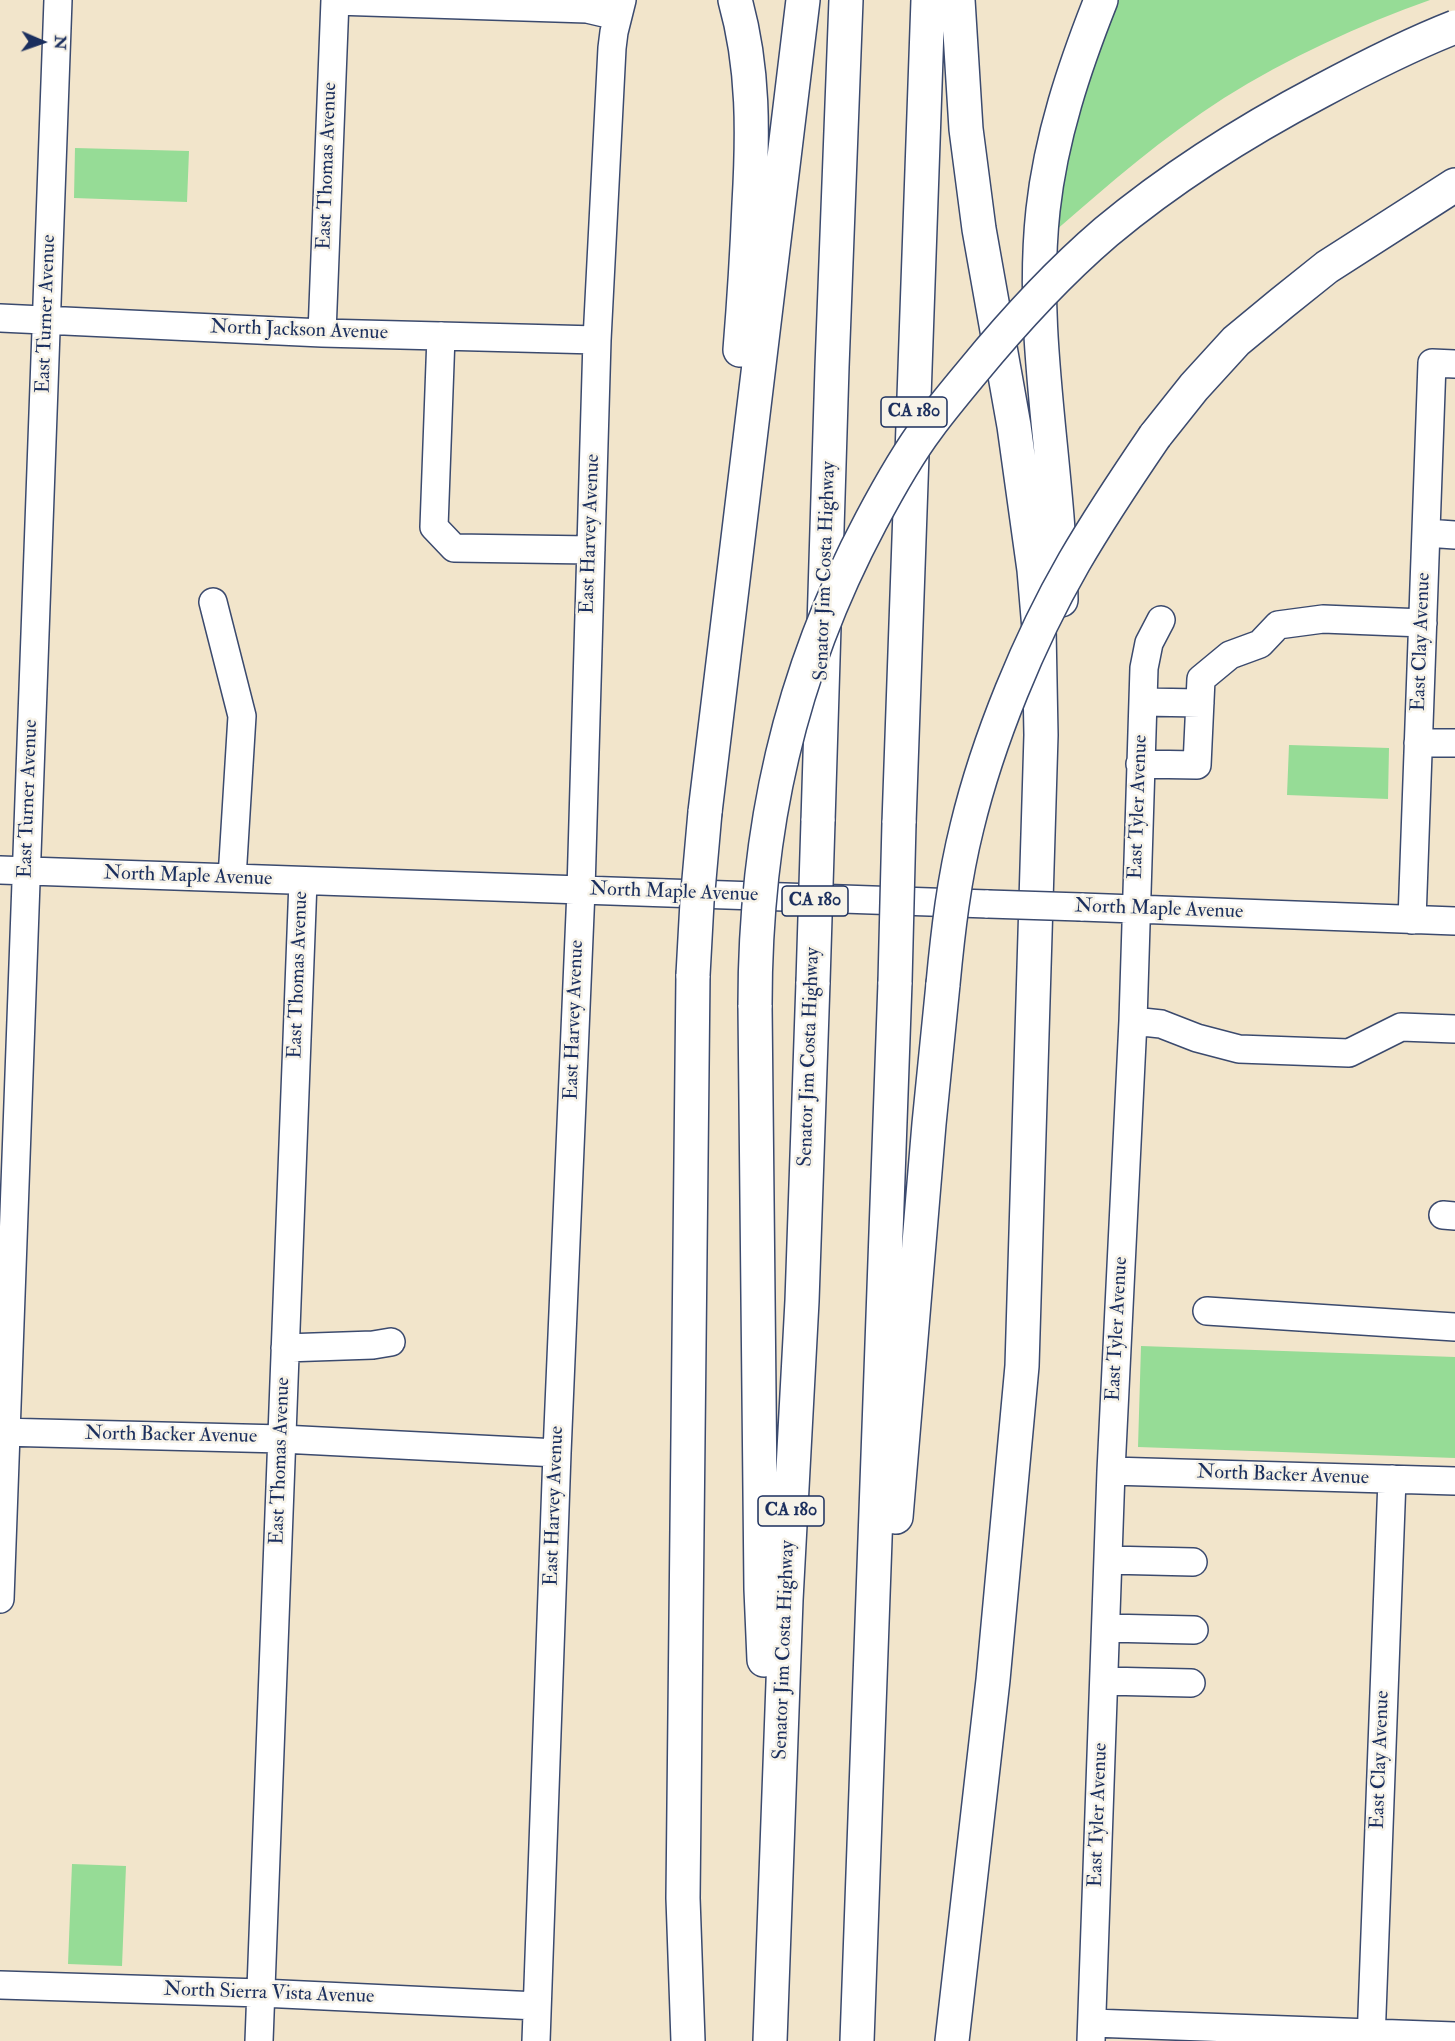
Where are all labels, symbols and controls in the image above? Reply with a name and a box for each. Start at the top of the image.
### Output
north arrow [12,12,72,72]
text: N [50,35,70,50]
street label: East Thomas Avenue [313,82,343,250]
street label: East Turner Avenue [32,234,62,394]
street label: North Jackson Avenue [210,316,388,346]
road number: CA 180 [881,397,947,427]
street label: East Harvey Avenue [576,454,606,614]
street label: Senator Jim Costa Highway [810,461,842,681]
street label: East Clay Avenue [1408,572,1436,712]
street label: East Turner Avenue [14,719,44,879]
street label: East Tyler Avenue [1124,734,1154,880]
street label: North Maple Avenue [103,862,273,892]
street label: North Maple Avenue [589,878,759,908]
road number: CA 180 [782,886,848,916]
street label: East Thomas Avenue [284,891,314,1059]
street label: North Maple Avenue [1074,895,1244,925]
street label: East Harvey Avenue [560,940,590,1100]
street label: Senator Jim Costa Highway [794,947,826,1167]
street label: East Tyler Avenue [1102,1256,1134,1402]
street label: East Thomas Avenue [266,1377,296,1545]
street label: North Backer Avenue [85,1422,257,1450]
street label: East Harvey Avenue [540,1426,570,1586]
street label: North Backer Avenue [1196,1461,1370,1491]
road number: CA 180 [758,1496,824,1526]
street label: Senator Jim Costa Highway [769,1540,801,1760]
street label: East Clay Avenue [1367,1690,1395,1830]
street label: East Tyler Avenue [1084,1742,1114,1888]
street label: North Sierra Vista Avenue [163,1978,375,2010]

